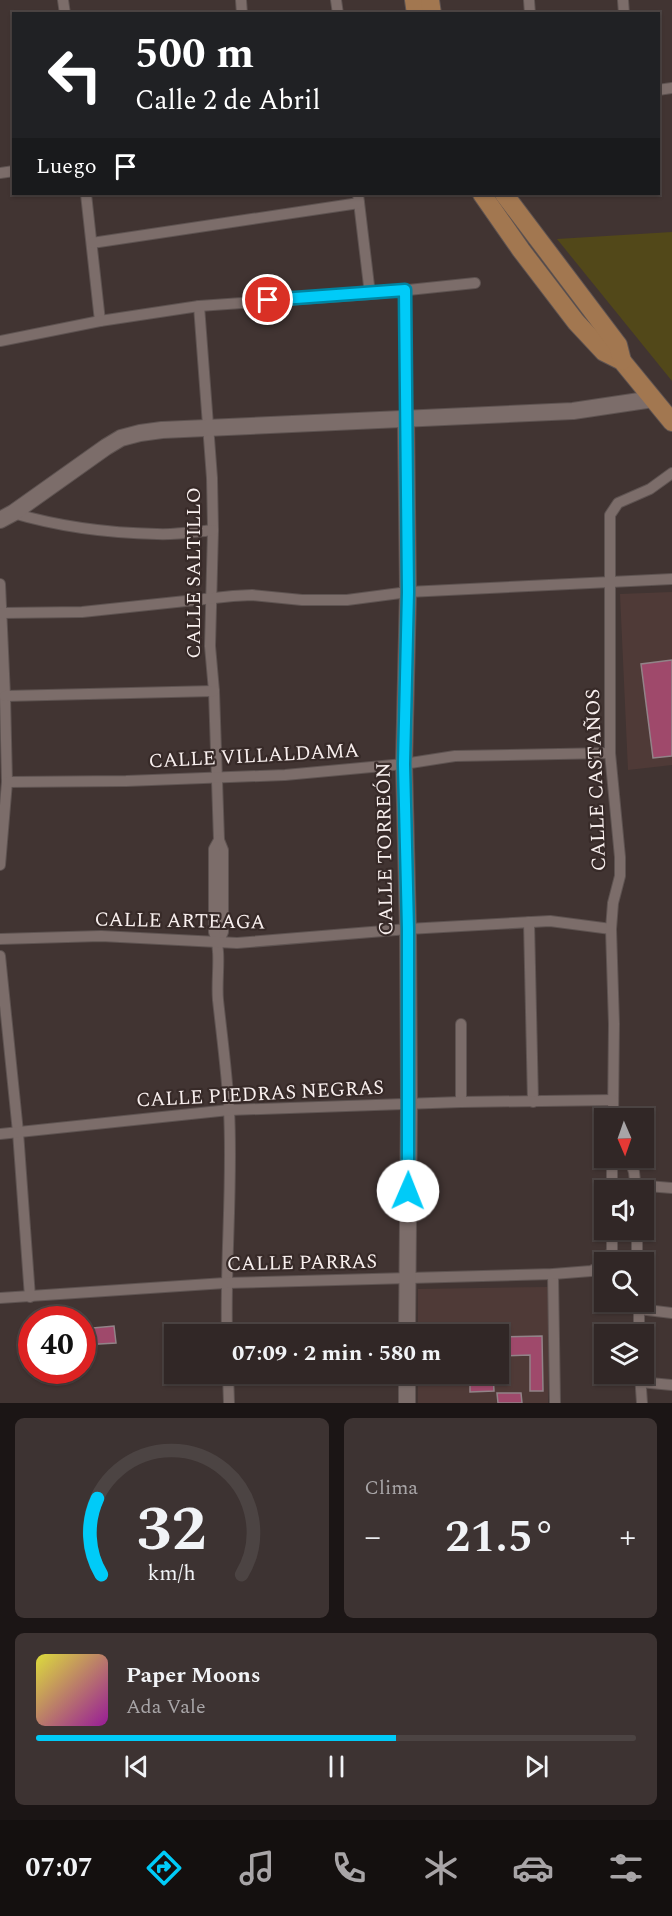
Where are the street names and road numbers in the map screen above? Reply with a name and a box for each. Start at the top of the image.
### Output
street label: CALLE SALTILLO [179,487,209,659]
street label: CALLE CASTAÑOS [578,688,614,872]
street label: CALLE VILLALDAMA [148,736,360,776]
street label: CALLE TORREÓN [368,762,402,936]
street label: CALLE ARTEAGA [94,905,266,937]
street label: CALLE PIEDRAS NEGRAS [135,1073,385,1115]
street label: CALLE PARRAS [227,1247,377,1279]

